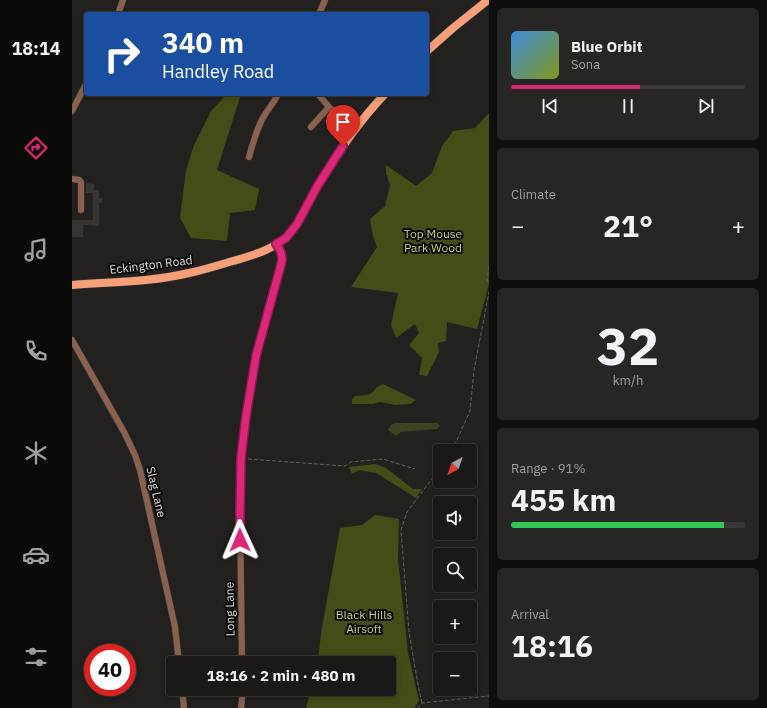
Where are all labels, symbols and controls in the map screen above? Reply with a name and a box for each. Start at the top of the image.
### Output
text: 340 m [162,24,244,61]
icon: right [96,28,148,80]
text: 18:14 [11,37,61,60]
text: Blue Orbit [571,37,642,56]
text: Sona [571,56,600,73]
text: Handley Road [162,60,274,83]
icon: previous [539,95,561,117]
icon: pause [617,95,639,117]
icon: next [695,95,717,117]
pin [326,105,360,146]
icon: arrive [332,111,354,133]
icon: directions [22,134,50,162]
text: Climate [511,186,556,203]
text: 21° [603,206,653,245]
text: − [511,211,524,240]
text: + [732,211,745,240]
park label: Top Mouse Park Wood [404,226,463,255]
icon: music [22,236,50,264]
street label: Eckington Road [109,252,193,277]
text: 32 [597,312,659,379]
icon: phone [22,337,50,365]
text: km/h [613,372,643,389]
icon: climate [22,439,50,467]
north arrow [433,444,477,488]
map controls [433,444,477,696]
text: Range · 91% [511,460,585,477]
street label: Slag Lane [143,465,170,519]
text: 455 km [511,480,616,519]
button: sound [433,496,477,540]
position arrow [219,519,261,561]
icon: car [22,541,50,569]
button: search [433,548,477,592]
street label: Long Lane [222,581,237,636]
button: + [433,600,477,644]
text: Arrival [511,606,549,623]
park label: Black Hills Airsoft [336,607,392,636]
text: 18:16 [511,626,593,665]
icon: filters [22,643,50,671]
speed limit sign: 40 [84,644,136,696]
button: − [433,652,477,696]
text: 18:16 · 2 min · 480 m [207,666,355,685]

